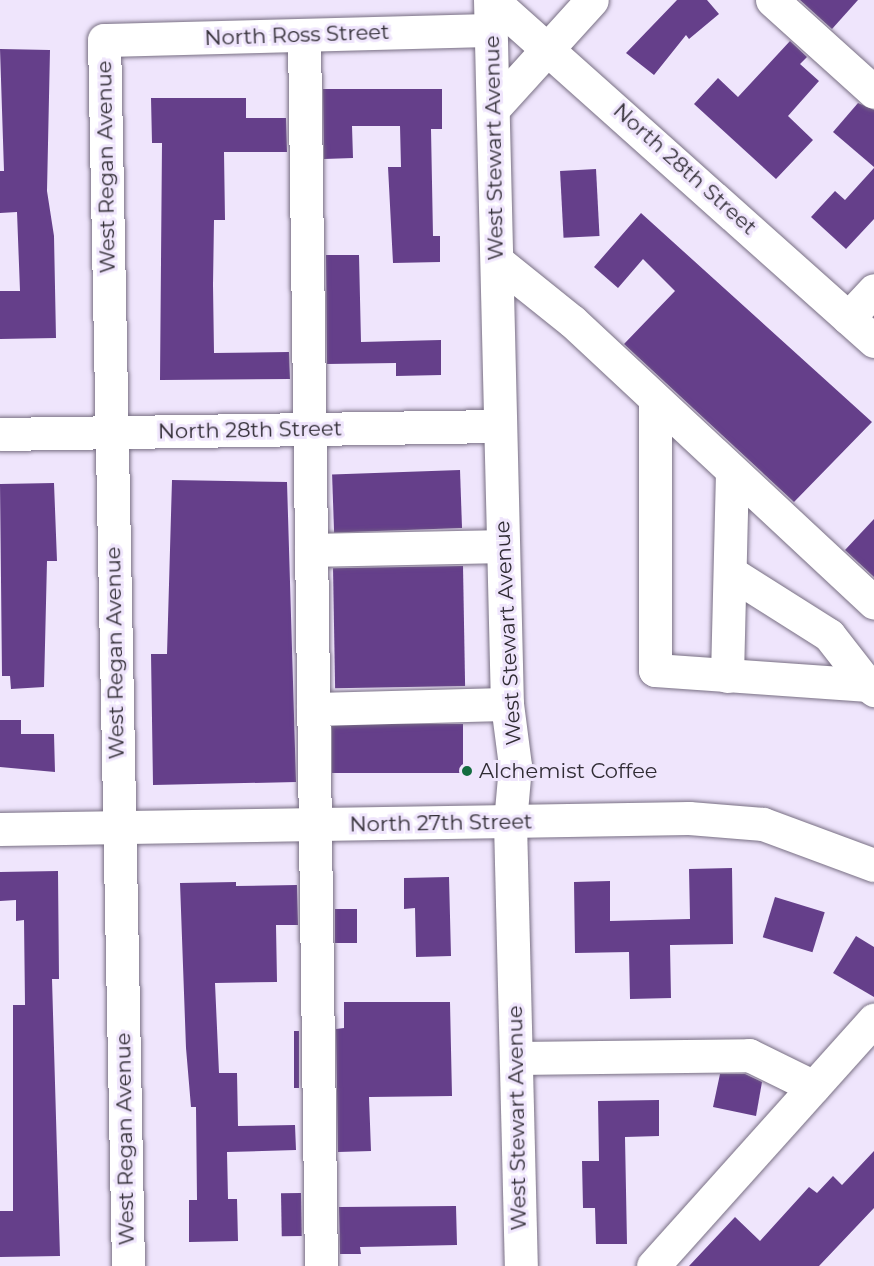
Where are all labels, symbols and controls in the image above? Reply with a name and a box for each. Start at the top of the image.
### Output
street label: North Ross Street [204,19,390,51]
street label: West Stewart Avenue [479,35,509,261]
street label: West Regan Avenue [92,60,120,274]
street label: North 28th Street [608,98,762,240]
street label: North 28th Street [158,416,342,444]
street label: West Stewart Avenue [490,520,526,746]
street label: West Regan Avenue [101,546,129,760]
place label: Alchemist Coffee [479,758,657,784]
marker: Alchemist Coffee [460,764,474,778]
street label: North 27th Street [349,809,533,837]
street label: West Stewart Avenue [502,1005,532,1231]
street label: West Regan Avenue [111,1032,139,1246]

